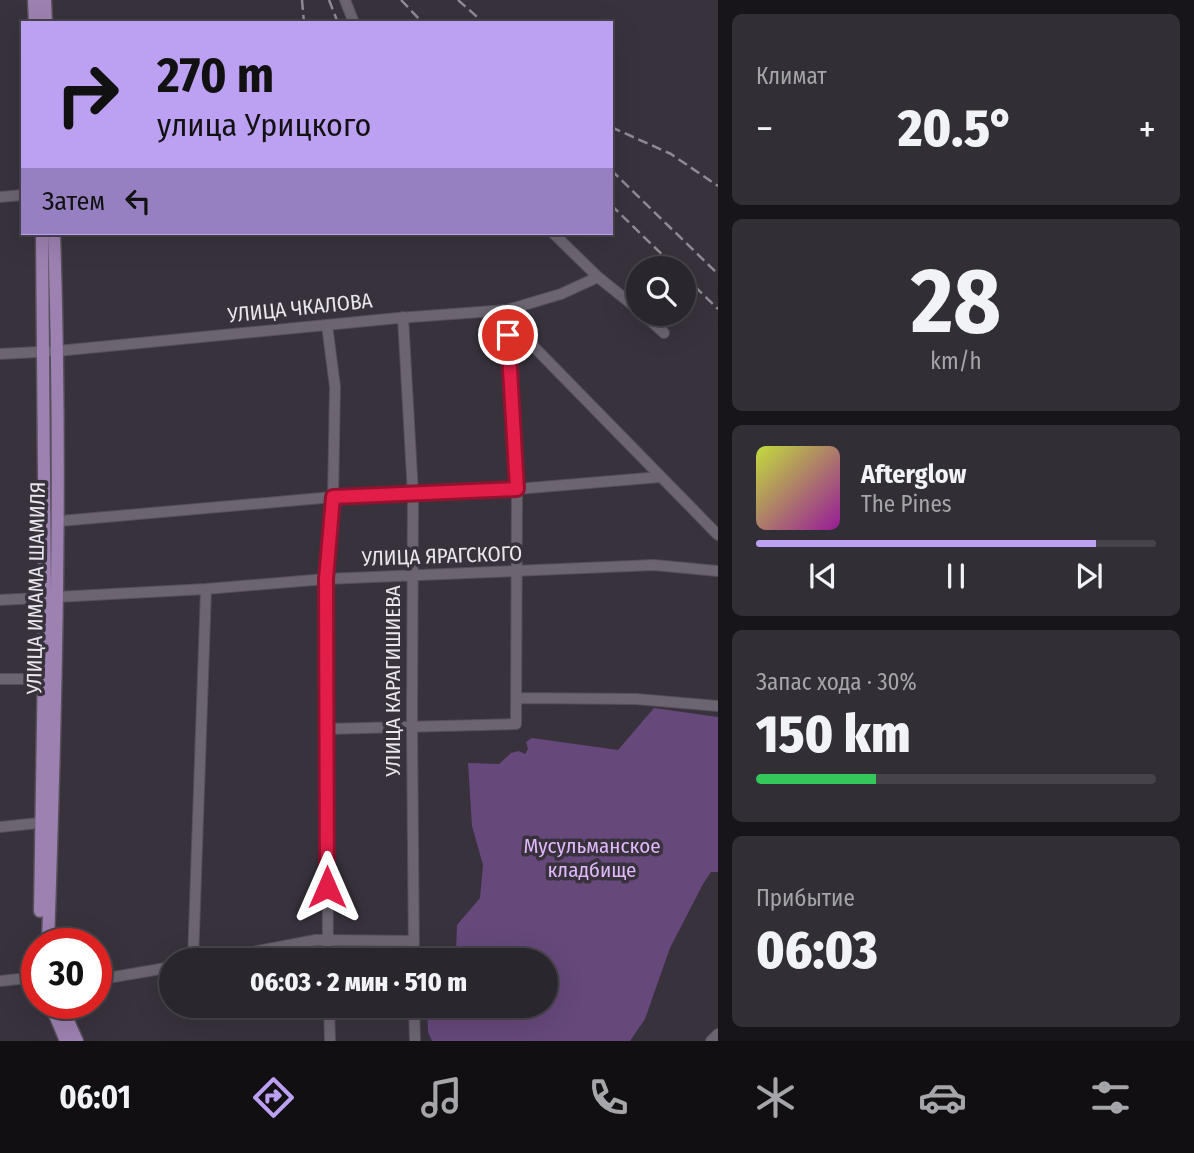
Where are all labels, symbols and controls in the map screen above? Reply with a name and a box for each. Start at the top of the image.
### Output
text: 270 m [157,46,274,105]
icon: right [42,49,133,140]
text: Климат [756,62,827,90]
text: 20.5° [898,97,1014,160]
text: улица Урицкого [157,106,371,144]
text: − [756,106,773,152]
text: + [1139,106,1156,152]
icon: left [119,182,157,220]
text: Затем [42,186,105,217]
text: 28 [911,247,1001,356]
map controls [626,256,696,326]
button: search [626,256,696,326]
street label: УЛИЦА ЧКАЛОВА [225,287,374,329]
pin [478,305,538,365]
icon: arrive [489,316,527,354]
text: km/h [930,347,982,375]
text: Afterglow [861,459,966,490]
street label: УЛИЦА ИМАМА ШАМИЛЯ [21,481,51,696]
text: The Pines [861,490,952,518]
street label: УЛИЦА ЯРАГСКОГО [360,540,523,572]
icon: previous [804,557,842,595]
icon: pause [937,557,975,595]
icon: next [1070,557,1108,595]
street label: УЛИЦА КАРАГИШИЕВА [380,585,406,778]
text: Запас хода · 30% [756,668,917,696]
text: 150 km [756,703,911,766]
park label: Мусульманское кладбище [523,833,661,883]
position arrow [290,850,364,924]
text: Прибытие [756,884,855,912]
text: 06:03 [756,919,878,982]
speed limit sign: 30 [21,928,112,1019]
text: 06:03 · 2 мин · 510 m [250,967,467,998]
icon: directions [249,1073,298,1122]
icon: music [417,1073,466,1122]
icon: phone [584,1073,633,1122]
icon: climate [751,1073,800,1122]
icon: car [918,1073,967,1122]
icon: filters [1086,1073,1135,1122]
text: 06:01 [59,1078,131,1116]

